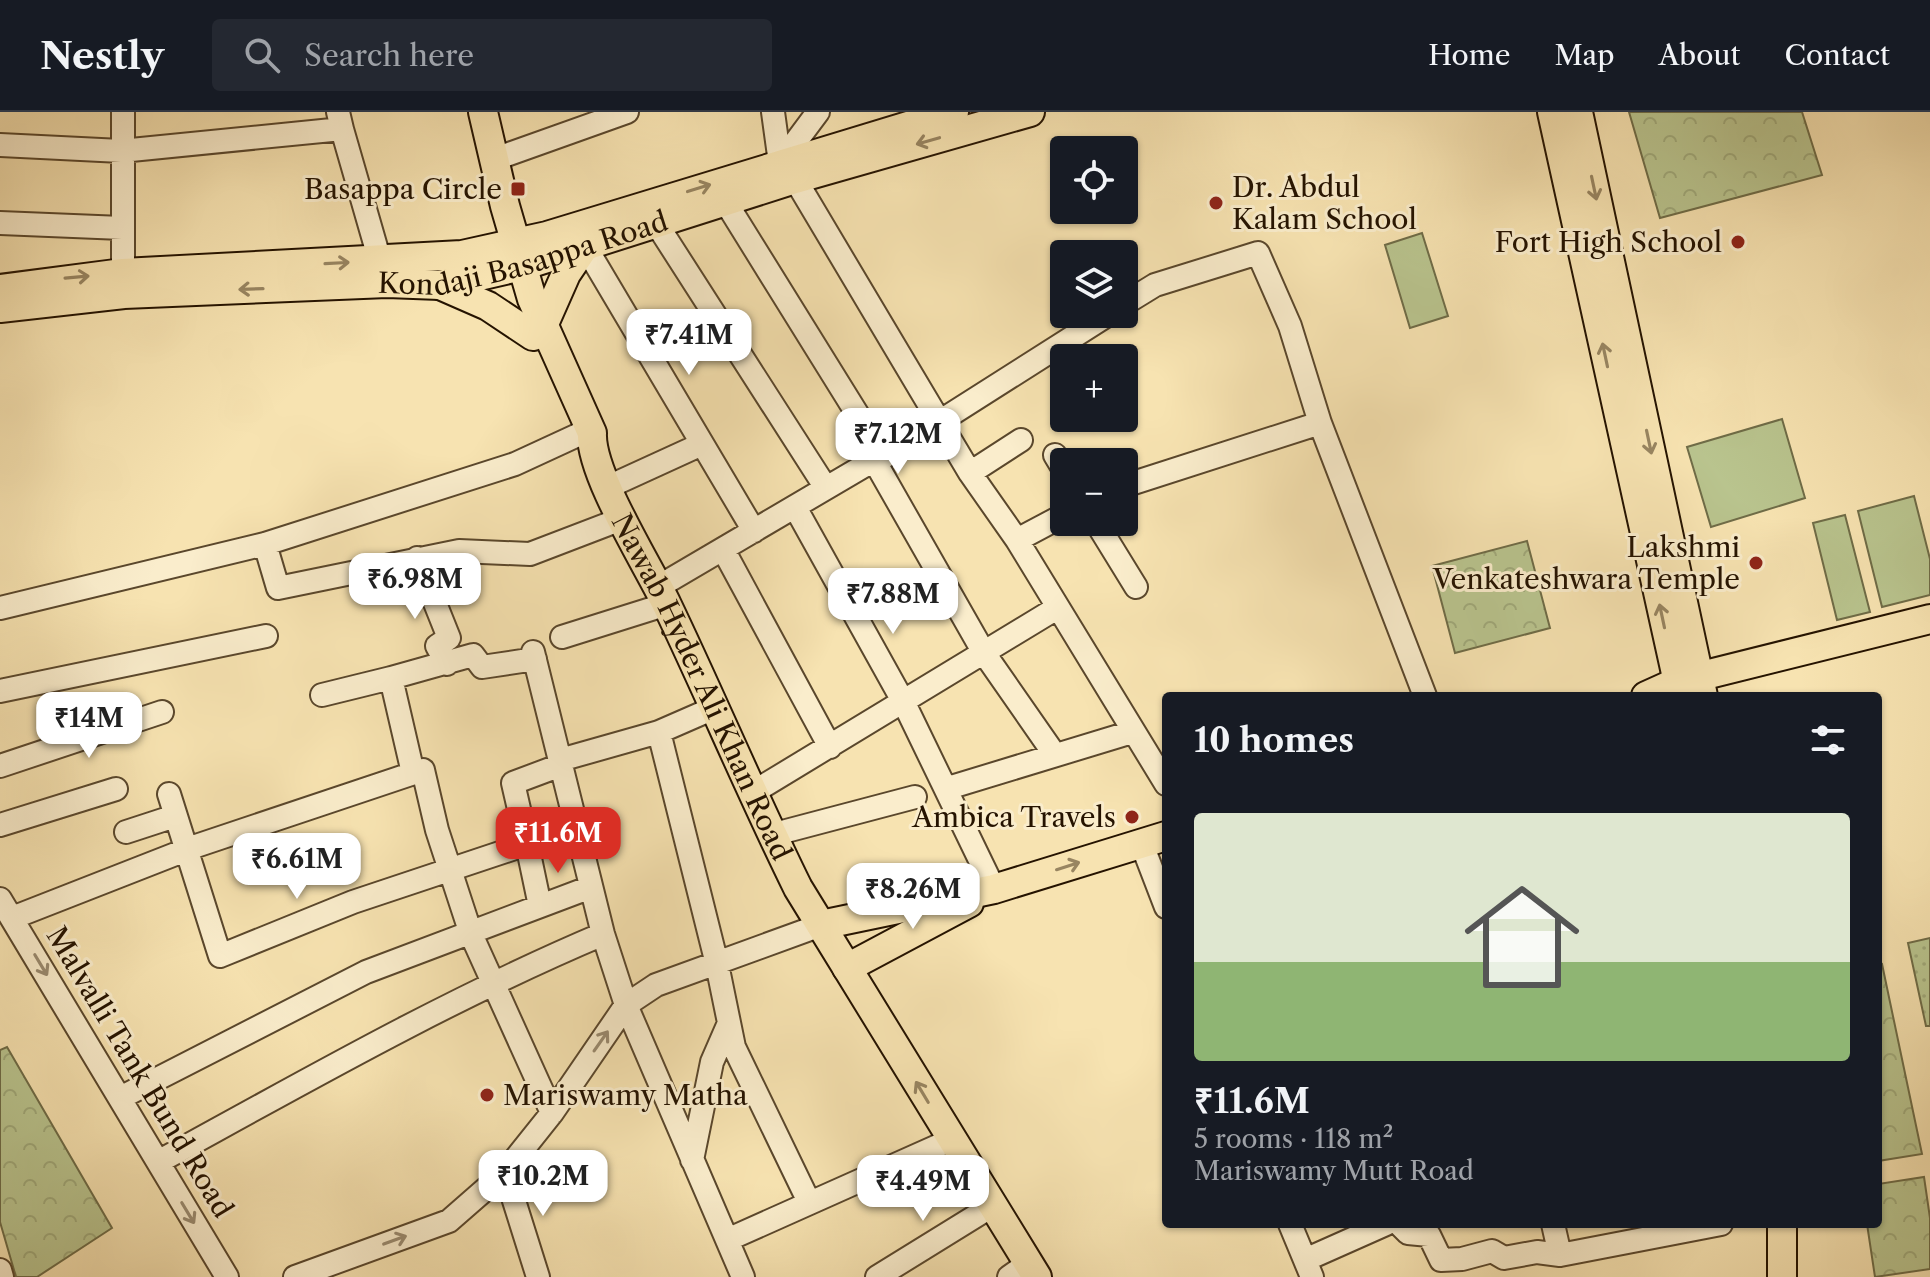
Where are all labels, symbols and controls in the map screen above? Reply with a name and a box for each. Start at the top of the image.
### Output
search box [212,19,772,91]
text: Nestly [40,32,164,79]
icon: search [240,33,284,77]
text: Search here [304,37,474,74]
text: Home [1428,38,1510,72]
text: Map [1554,38,1614,72]
text: About [1658,38,1740,72]
text: Contact [1784,38,1890,72]
one-way arrow [916,134,942,149]
map controls [1050,136,1138,536]
button: locate [1050,136,1138,224]
place label: Dr. Abdul Kalam School [1232,170,1417,236]
place label: Basappa Circle [304,172,502,206]
one-way arrow [1587,175,1602,201]
marker: Basappa Circle [509,180,527,198]
one-way arrow [686,180,711,194]
marker: Dr. Abdul Kalam School [1207,194,1225,212]
street label: Kondaji Basappa Road [377,204,672,303]
place label: Fort High School [1495,225,1722,259]
marker: Fort High School [1729,233,1747,251]
button: layers [1050,240,1138,328]
one-way arrow [323,256,350,271]
one-way arrow [63,270,90,285]
one-way arrow [238,282,265,297]
pin: ₹7.41M [624,309,754,377]
text: ₹7.41M [645,319,733,351]
one-way arrow [1597,343,1612,368]
button: + [1050,344,1138,432]
pin: ₹7.12M [833,408,963,476]
text: ₹7.12M [854,418,942,450]
one-way arrow [1642,429,1657,455]
button: − [1050,448,1138,536]
street label: Nawab Hyder Ali Khan Road [605,508,799,866]
place label: Lakshmi Venkateshwara Temple [1432,530,1740,596]
pin: ₹6.98M [350,553,480,621]
marker: Lakshmi Venkateshwara Temple [1747,554,1765,572]
text: ₹6.98M [367,563,463,595]
pin: ₹7.88M [828,568,958,636]
text: ₹7.88M [846,578,940,610]
one-way arrow [1654,604,1669,630]
pin: ₹14M [42,692,136,760]
text: ₹14M [54,702,124,734]
icon: filters [1806,718,1850,762]
text: 10 homes [1194,719,1354,761]
place label: Ambica Travels [911,800,1116,834]
pin: ₹11.6M [493,807,623,875]
marker: Ambica Travels [1123,808,1141,826]
text: ₹11.6M [514,817,602,849]
pin: ₹6.61M [232,833,362,901]
text: ₹6.61M [251,843,343,875]
one-way arrow [1055,857,1080,872]
pin: ₹8.26M [848,863,978,931]
icon: home [1450,865,1594,1009]
text: ₹8.26M [865,873,961,905]
street label: Malvalli Tank Bund Road [40,920,240,1224]
one-way arrow [33,953,49,976]
one-way arrow [592,1031,609,1053]
place label: Mariswamy Matha [503,1078,748,1112]
text: ₹11.6M [1194,1080,1310,1122]
one-way arrow [914,1081,930,1104]
marker: Mariswamy Matha [478,1086,496,1104]
text: 5 rooms · 118 m² [1194,1123,1393,1155]
pin: ₹10.2M [478,1150,608,1218]
pin: ₹4.49M [858,1155,988,1223]
text: Mariswamy Mutt Road [1194,1155,1474,1187]
text: ₹10.2M [497,1160,589,1192]
text: ₹4.49M [875,1165,971,1197]
one-way arrow [181,1201,197,1224]
one-way arrow [382,1232,407,1247]

